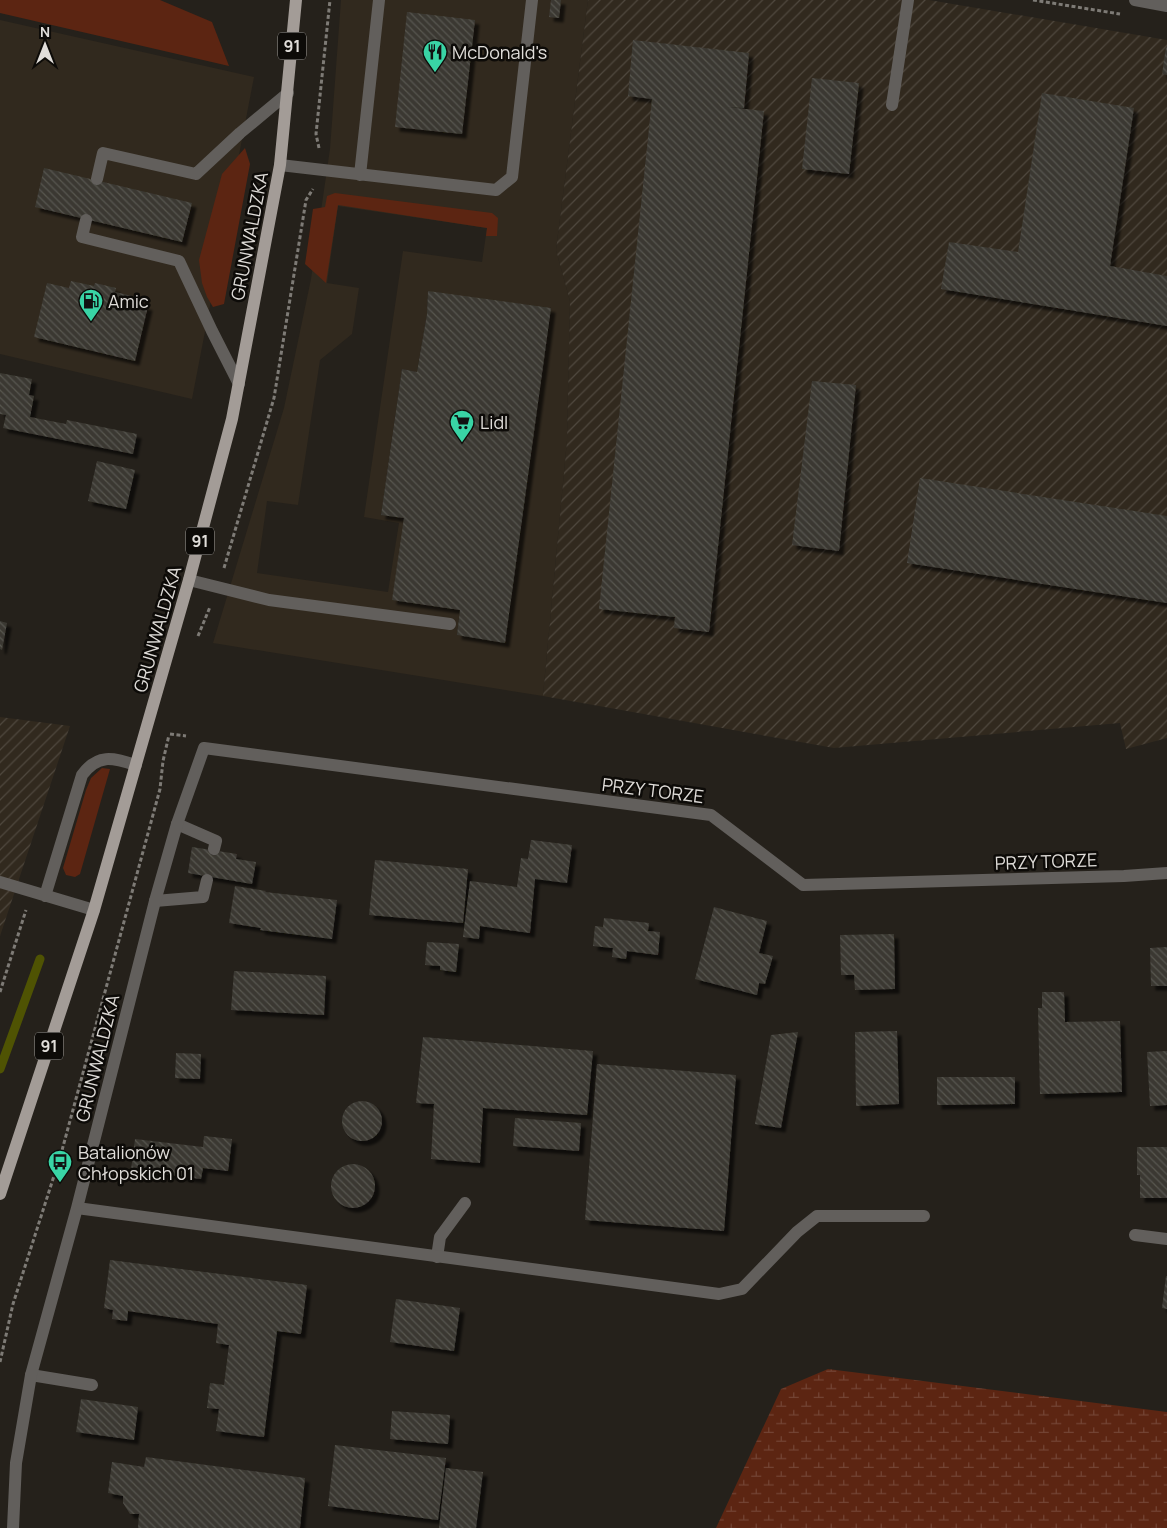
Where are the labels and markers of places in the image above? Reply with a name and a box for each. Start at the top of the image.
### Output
restaurant icon: McDonald's [422,39,448,73]
place label: McDonald's [452,40,547,64]
fuel station icon: Amic [78,288,104,322]
place label: Amic [108,289,149,313]
supermarket icon: Lidl [449,409,475,443]
place label: Lidl [480,410,508,434]
place label: Batalionów Chłopskich 01 [78,1140,194,1185]
bus stop icon: Batalionów Chłopskich 01 [47,1149,73,1183]

